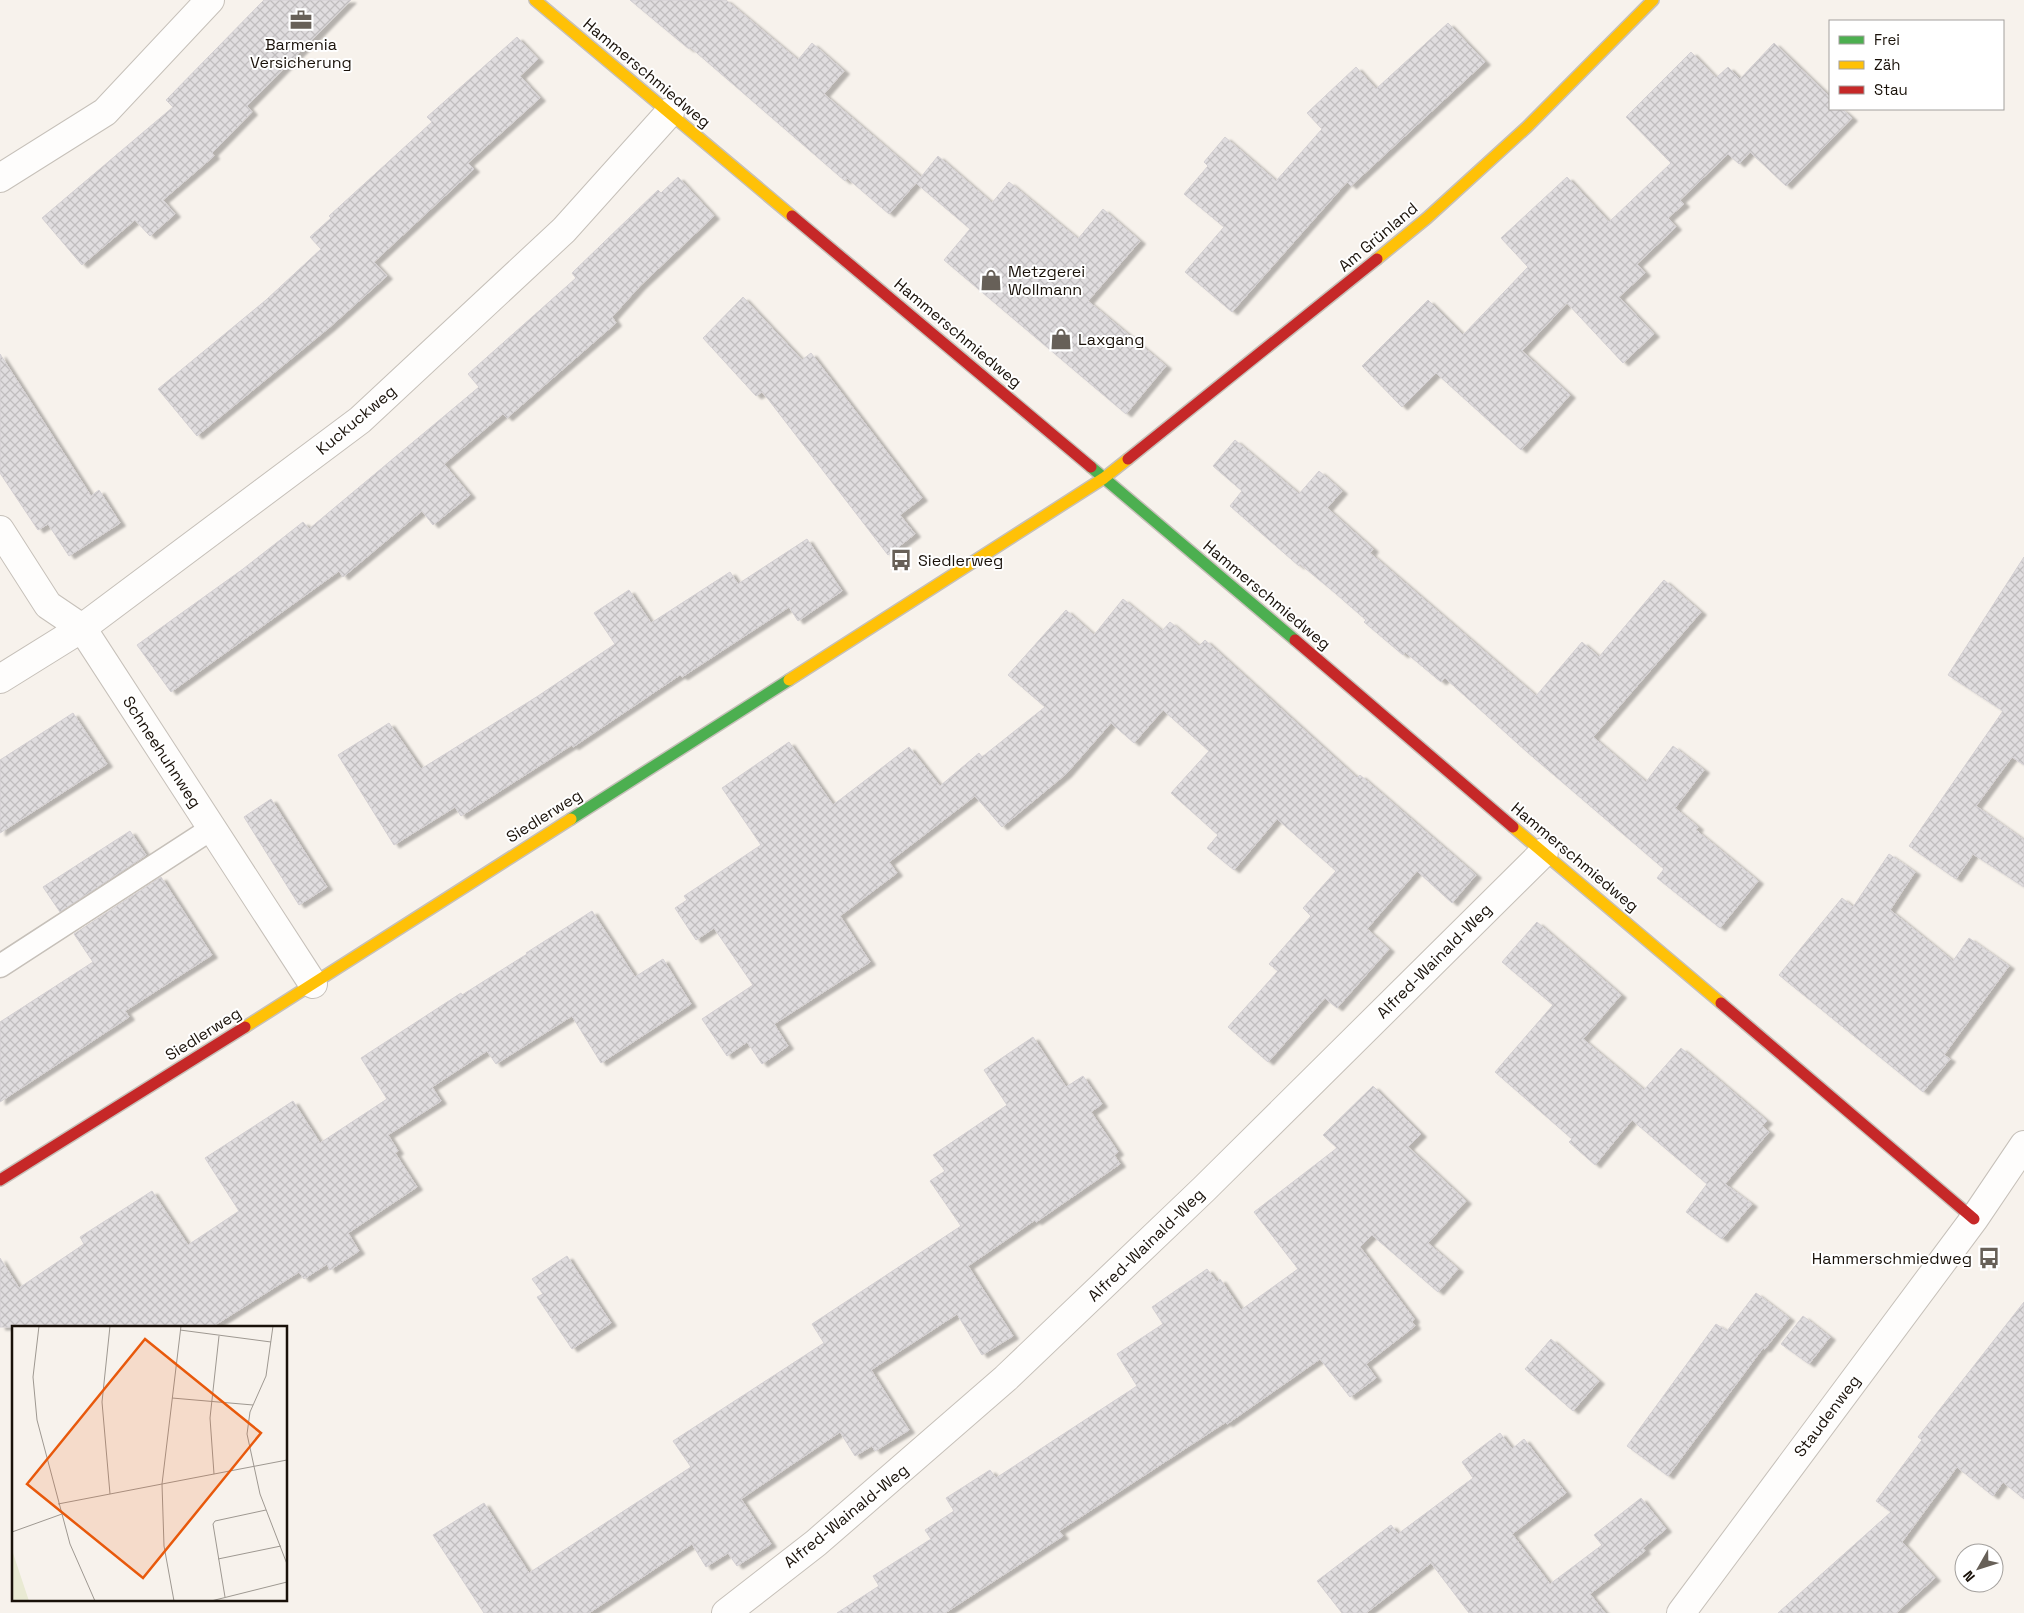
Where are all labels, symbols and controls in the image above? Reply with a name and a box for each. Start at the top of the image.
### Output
office icon: Barmenia Versicherung [288,7,314,33]
street label: Hammerschmiedweg [579,13,715,133]
legend [1829,20,2004,110]
text: Frei [1874,30,1900,49]
place label: Barmenia Versicherung [250,34,352,73]
text: Zäh [1874,55,1900,74]
text: Stau [1874,80,1908,99]
street label: Am Grünland [1334,198,1422,276]
place label: Metzgerei Wollmann [1008,261,1085,300]
shop icon: Metzgerei Wollmann [978,267,1004,293]
street label: Hammerschmiedweg [890,273,1026,393]
shop icon: Laxgang [1048,326,1074,352]
place label: Laxgang [1078,329,1144,350]
street label: Kuckuckweg [312,380,400,460]
street label: Hammerschmiedweg [1199,535,1335,655]
bus stop icon: Siedlerweg [888,547,914,573]
place label: Siedlerweg [918,550,1003,571]
street label: Schneehuhnweg [118,692,206,812]
street label: Siedlerweg [502,784,586,848]
street label: Hammerschmiedweg [1507,797,1643,917]
street label: Alfred-Wainald-Weg [1372,899,1496,1023]
street label: Siedlerweg [161,1002,245,1066]
street label: Alfred-Wainald-Weg [1083,1184,1209,1306]
bus stop icon: Hammerschmiedweg [1976,1245,2002,1271]
place label: Hammerschmiedweg [1812,1248,1972,1269]
inset map [12,1326,288,1600]
street label: Staudenweg [1789,1371,1865,1461]
street label: Alfred-Wainald-Weg [779,1459,913,1573]
north arrow [1954,1543,2004,1593]
text: N [1959,1567,1979,1585]

